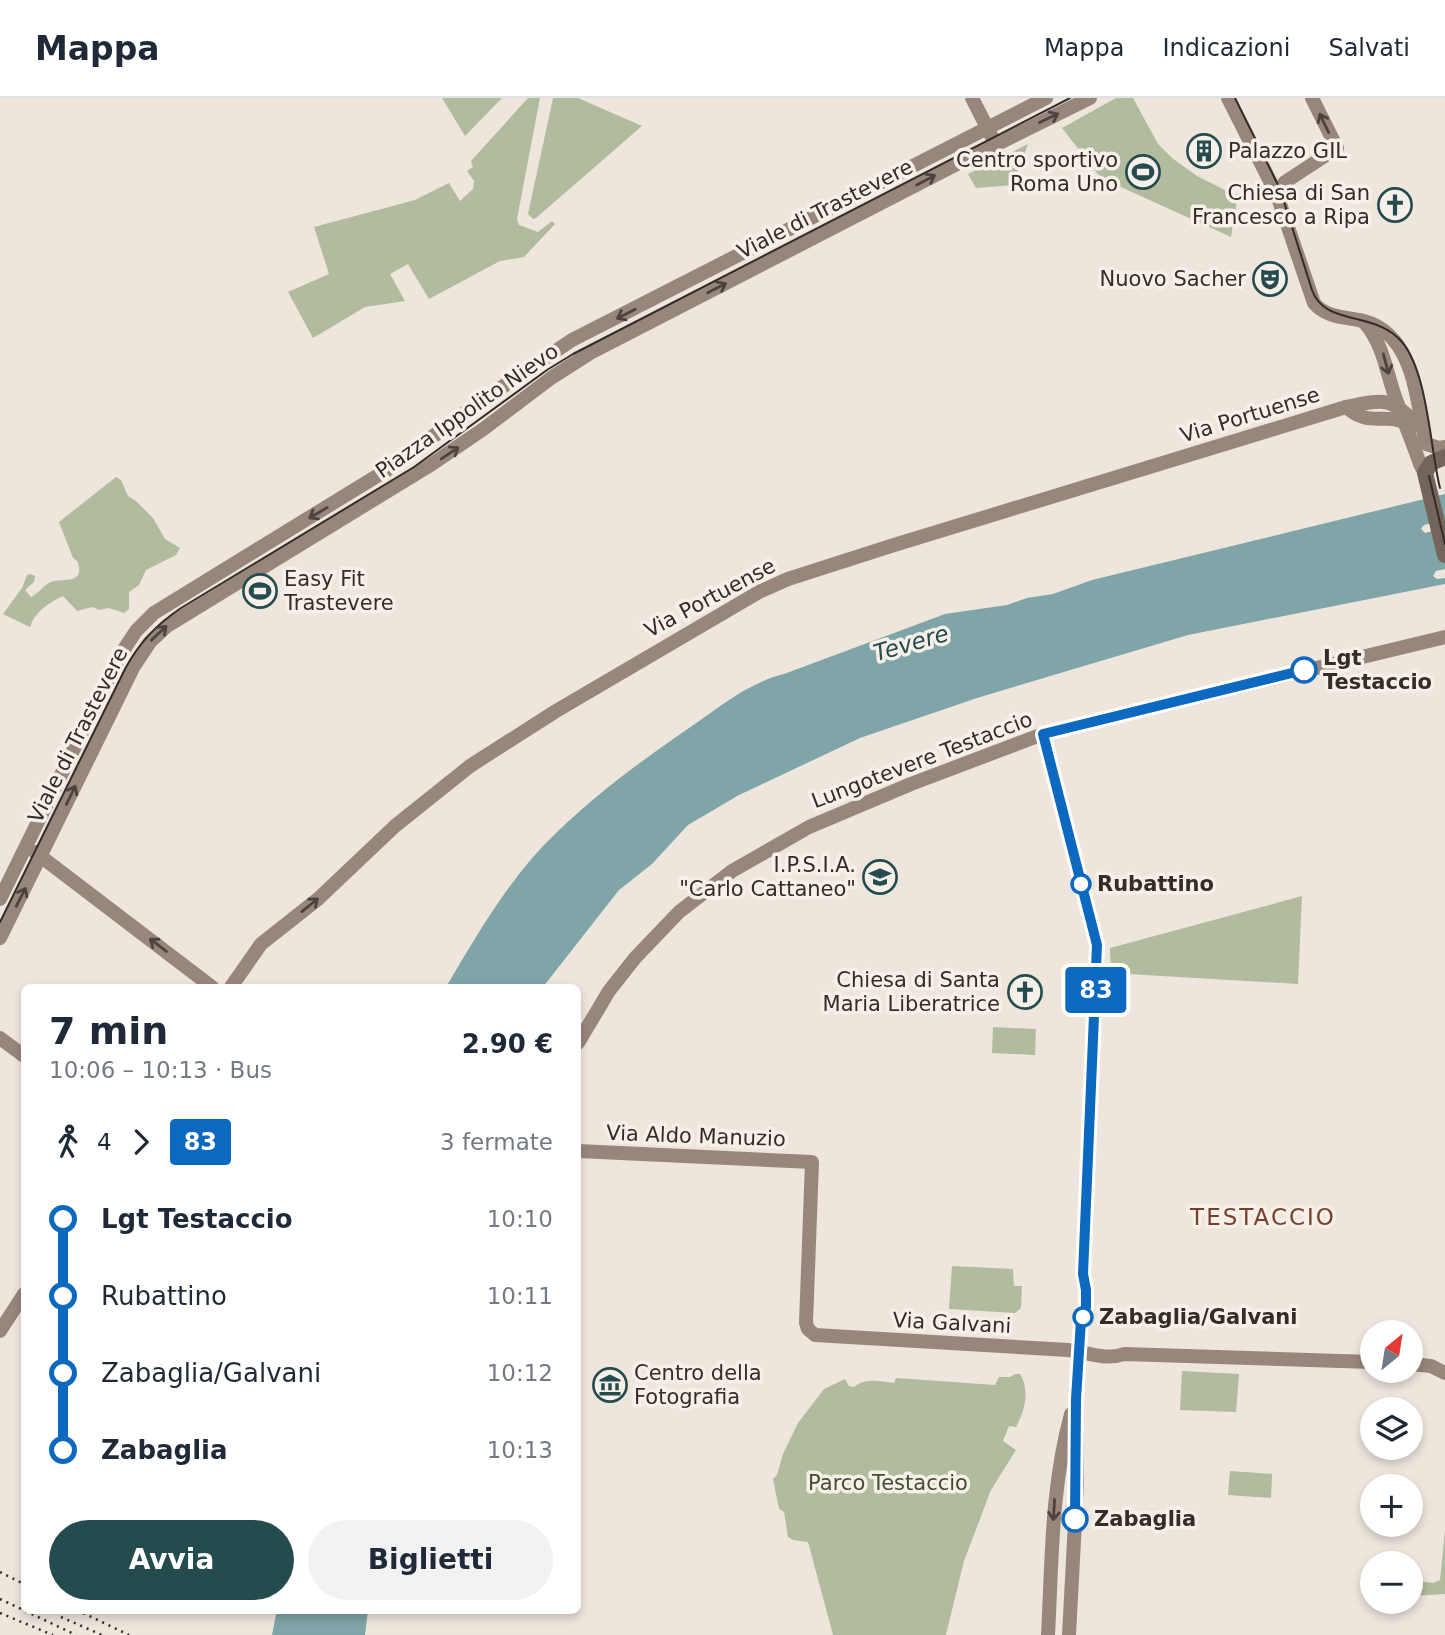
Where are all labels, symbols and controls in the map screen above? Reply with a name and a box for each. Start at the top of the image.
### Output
text: Mappa [35,29,160,68]
text: Mappa [1044,34,1124,62]
text: Indicazioni [1162,34,1290,62]
text: Salvati [1328,34,1410,62]
one-way arrow [1038,111,1059,125]
one-way arrow [1317,113,1331,134]
building icon: Palazzo GIL [1185,132,1223,170]
place label: Palazzo GIL [1228,139,1347,163]
place label: Centro sportivo Roma Uno [956,148,1118,196]
sports icon: Centro sportivo Roma Uno [1124,153,1162,191]
street label: Viale di Trastevere [733,154,917,264]
one-way arrow [915,172,936,186]
place label: Chiesa di San Francesco a Ripa [1192,181,1370,229]
church icon: Chiesa di San Francesco a Ripa [1376,186,1414,224]
theatre icon: Nuovo Sacher [1251,260,1289,298]
place label: Nuovo Sacher [1100,267,1246,291]
one-way arrow [706,281,727,295]
one-way arrow [616,307,636,321]
street label: Piazza Ippolito Nievo [371,339,563,483]
one-way arrow [1380,352,1393,374]
street label: Via Portuense [1177,382,1323,448]
one-way arrow [439,446,459,460]
one-way arrow [308,506,328,520]
street label: Via Portuense [641,554,779,642]
place label: Easy Fit Trastevere [283,567,394,615]
sports icon: Easy Fit Trastevere [241,572,279,610]
water label: Tevere [871,620,951,666]
one-way arrow [150,625,167,642]
street label: Viale di Trastevere [23,643,133,827]
place label: Lgt Testaccio [1323,646,1432,694]
marker: Lgt Testaccio [1291,657,1317,683]
street label: Lungotevere Testaccio [808,707,1036,813]
one-way arrow [64,785,78,806]
place label: I.P.S.I.A. "Carlo Cattaneo" [679,853,856,901]
school or university icon: I.P.S.I.A. "Carlo Cattaneo" [861,858,899,896]
place label: Rubattino [1097,872,1214,896]
marker: Rubattino [1071,874,1091,894]
one-way arrow [14,887,28,908]
one-way arrow [301,897,319,912]
one-way arrow [149,938,168,952]
line badge: 83 [1064,967,1128,1013]
place label: Chiesa di Santa Maria Liberatrice [823,968,1000,1016]
church icon: Chiesa di Santa Maria Liberatrice [1006,973,1044,1011]
text: 83 [1079,976,1113,1004]
text: 7 min [49,1009,168,1053]
text: 2.90 € [462,1029,553,1059]
text: 10:06 – 10:13 · Bus [49,1057,272,1083]
street label: Via Aldo Manuzio [606,1121,786,1151]
icon: walk [49,1123,87,1161]
icon: forward [122,1123,160,1161]
text: 83 [184,1128,217,1156]
text: 4 [97,1129,112,1155]
text: 3 fermate [440,1129,553,1155]
text: Lgt Testaccio [101,1204,293,1234]
district label: TESTACCIO [1189,1204,1336,1230]
text: 10:10 [487,1206,553,1232]
text: Rubattino [101,1281,227,1311]
text: 10:11 [487,1283,553,1309]
place label: Zabaglia/Galvani [1099,1305,1298,1329]
marker: Zabaglia/Galvani [1073,1307,1093,1327]
street label: Via Galvani [892,1308,1012,1338]
north arrow [1360,1320,1423,1382]
map controls [1360,1320,1423,1614]
text: Zabaglia/Galvani [101,1358,321,1388]
text: 10:12 [487,1360,553,1386]
place label: Centro della Fotografia [634,1361,762,1409]
museum icon: Centro della Fotografia [591,1366,629,1404]
button: layers [1360,1397,1423,1460]
text: Zabaglia [101,1435,228,1465]
text: 10:13 [487,1437,553,1463]
park label: Parco Testaccio [808,1471,968,1495]
button: + [1360,1474,1423,1537]
one-way arrow [1047,1498,1060,1521]
marker: Zabaglia [1062,1506,1088,1532]
place label: Zabaglia [1094,1507,1196,1531]
button: Avvia [49,1520,294,1600]
button: Biglietti [308,1520,553,1600]
button: − [1360,1551,1423,1614]

